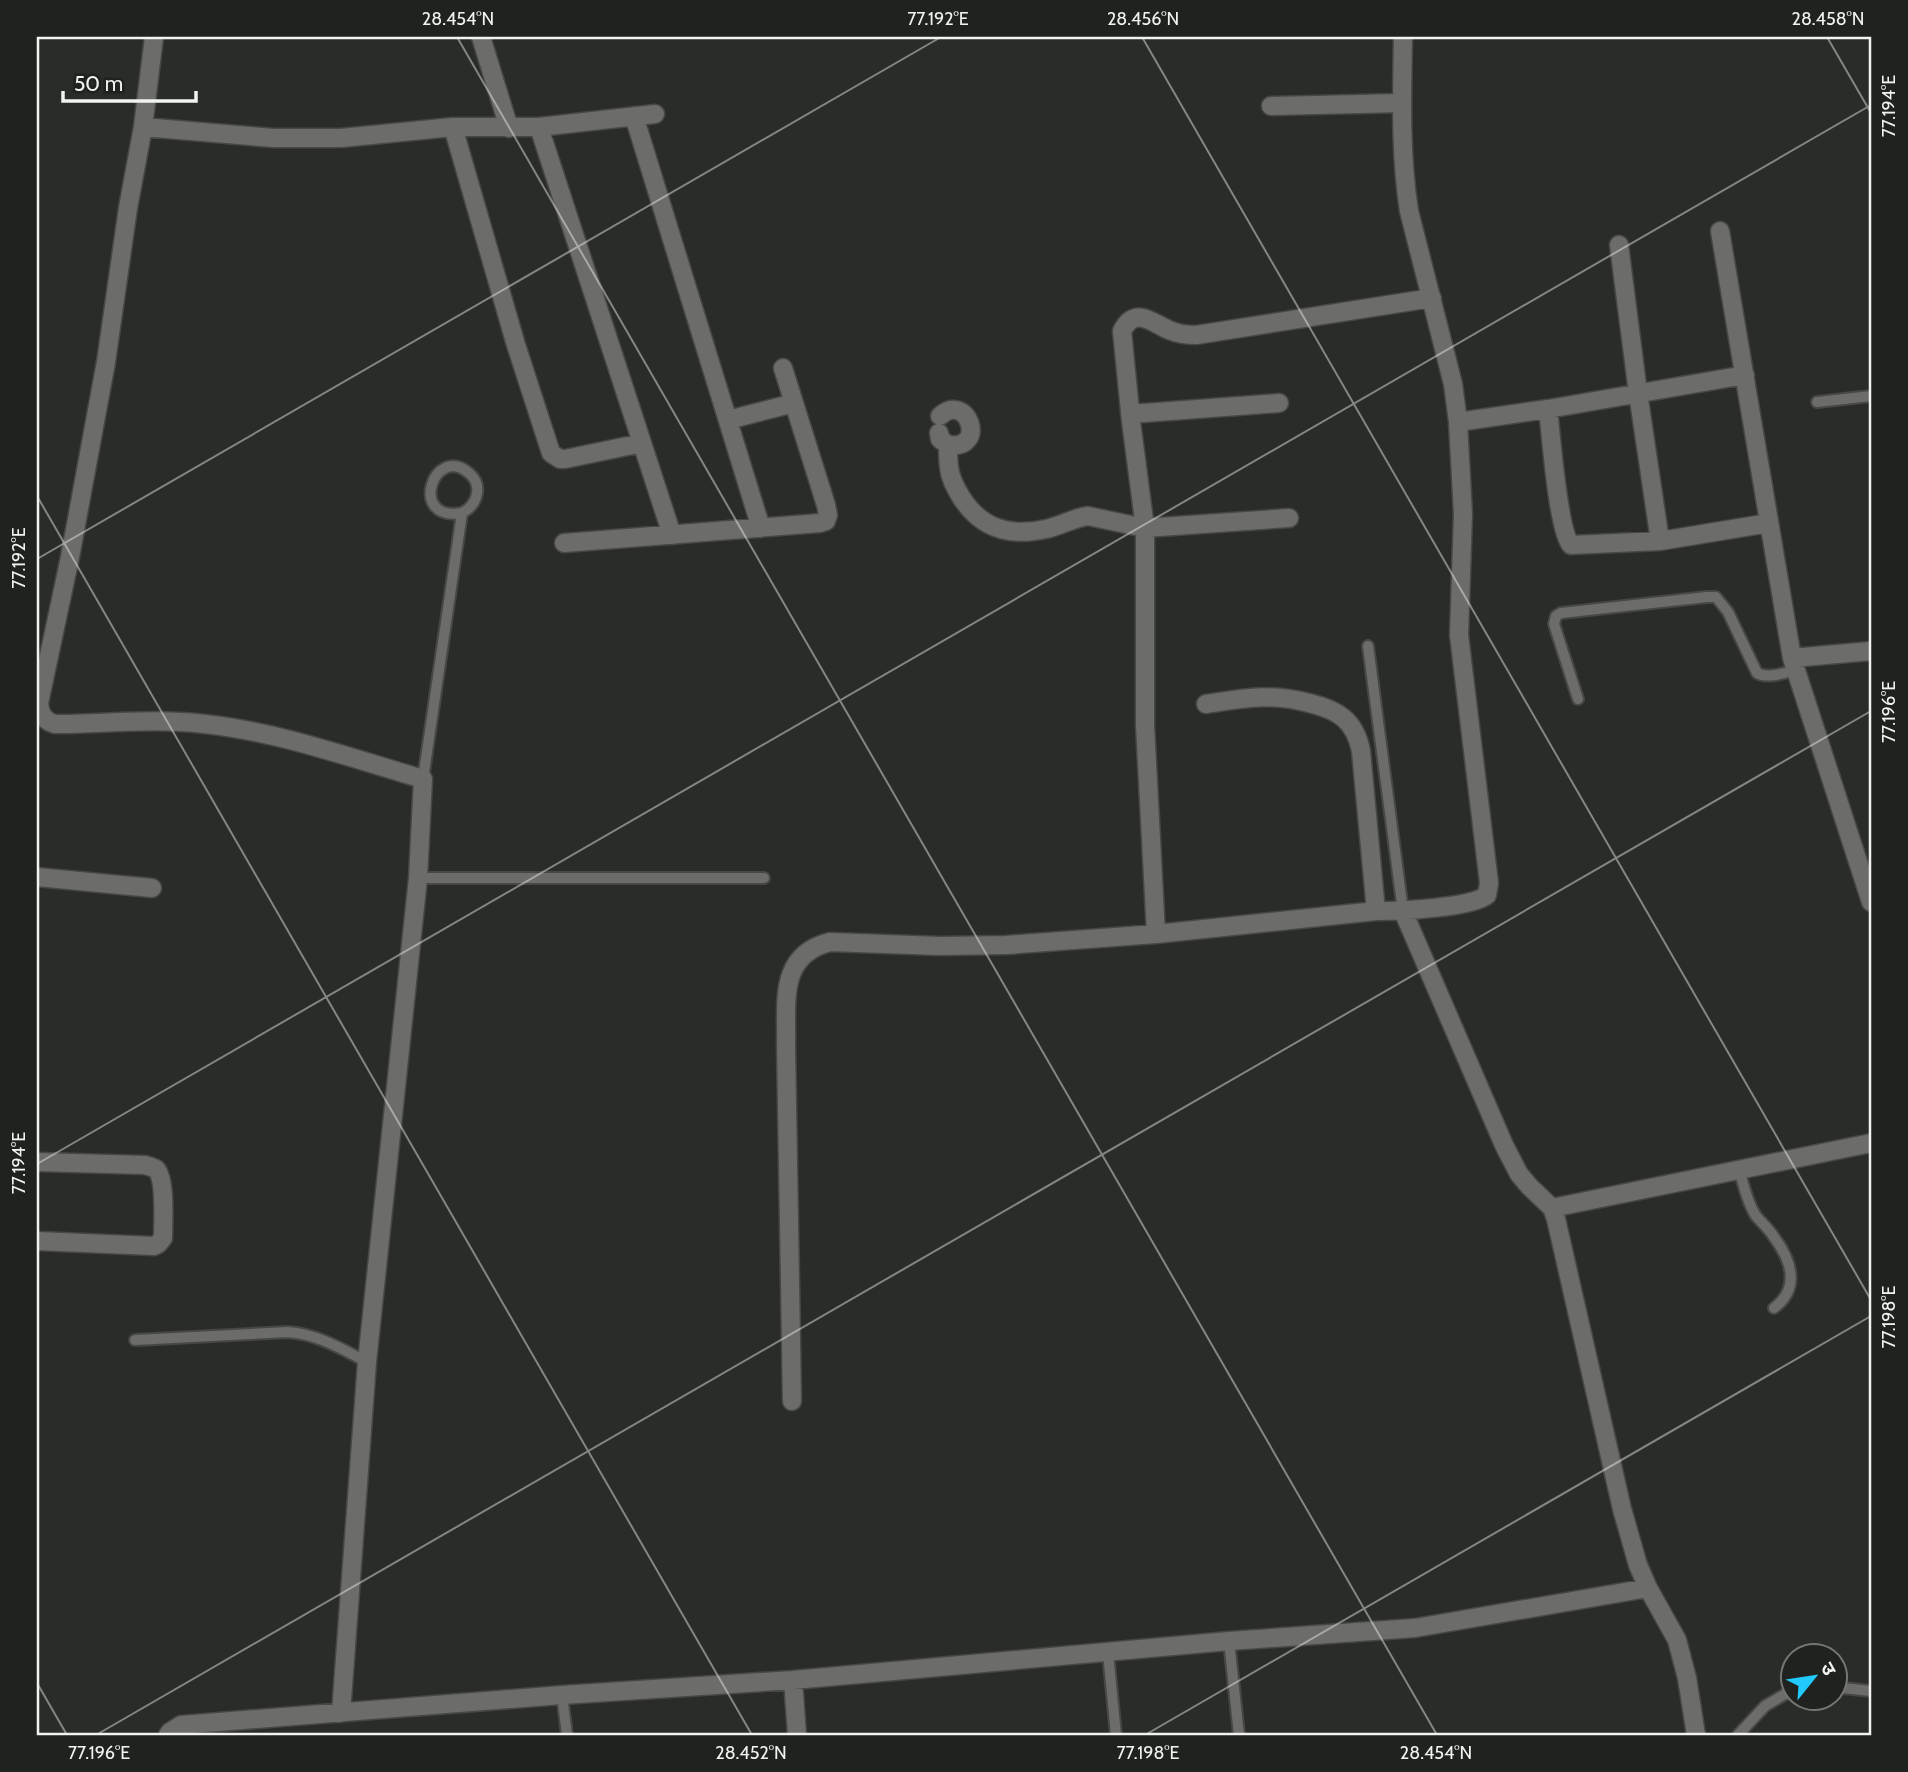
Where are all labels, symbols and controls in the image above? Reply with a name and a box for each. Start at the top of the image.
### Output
text: 28.454°N [422,8,494,30]
text: 77.192°E [907,8,969,30]
text: 28.456°N [1107,8,1179,30]
text: 28.458°N [1791,8,1865,30]
scale bar [63,60,196,104]
text: 50 m [74,71,123,96]
text: 77.194°E [1878,75,1900,137]
text: 77.192°E [8,527,30,589]
text: 77.196°E [1878,681,1900,743]
text: 77.194°E [8,1132,30,1194]
text: 77.198°E [1878,1285,1900,1349]
north arrow [1778,1642,1848,1712]
text: उ [1816,1658,1841,1680]
text: 77.196°E [68,1742,130,1764]
text: 28.452°N [715,1742,787,1764]
text: 77.198°E [1116,1742,1180,1764]
text: 28.454°N [1400,1742,1472,1764]

